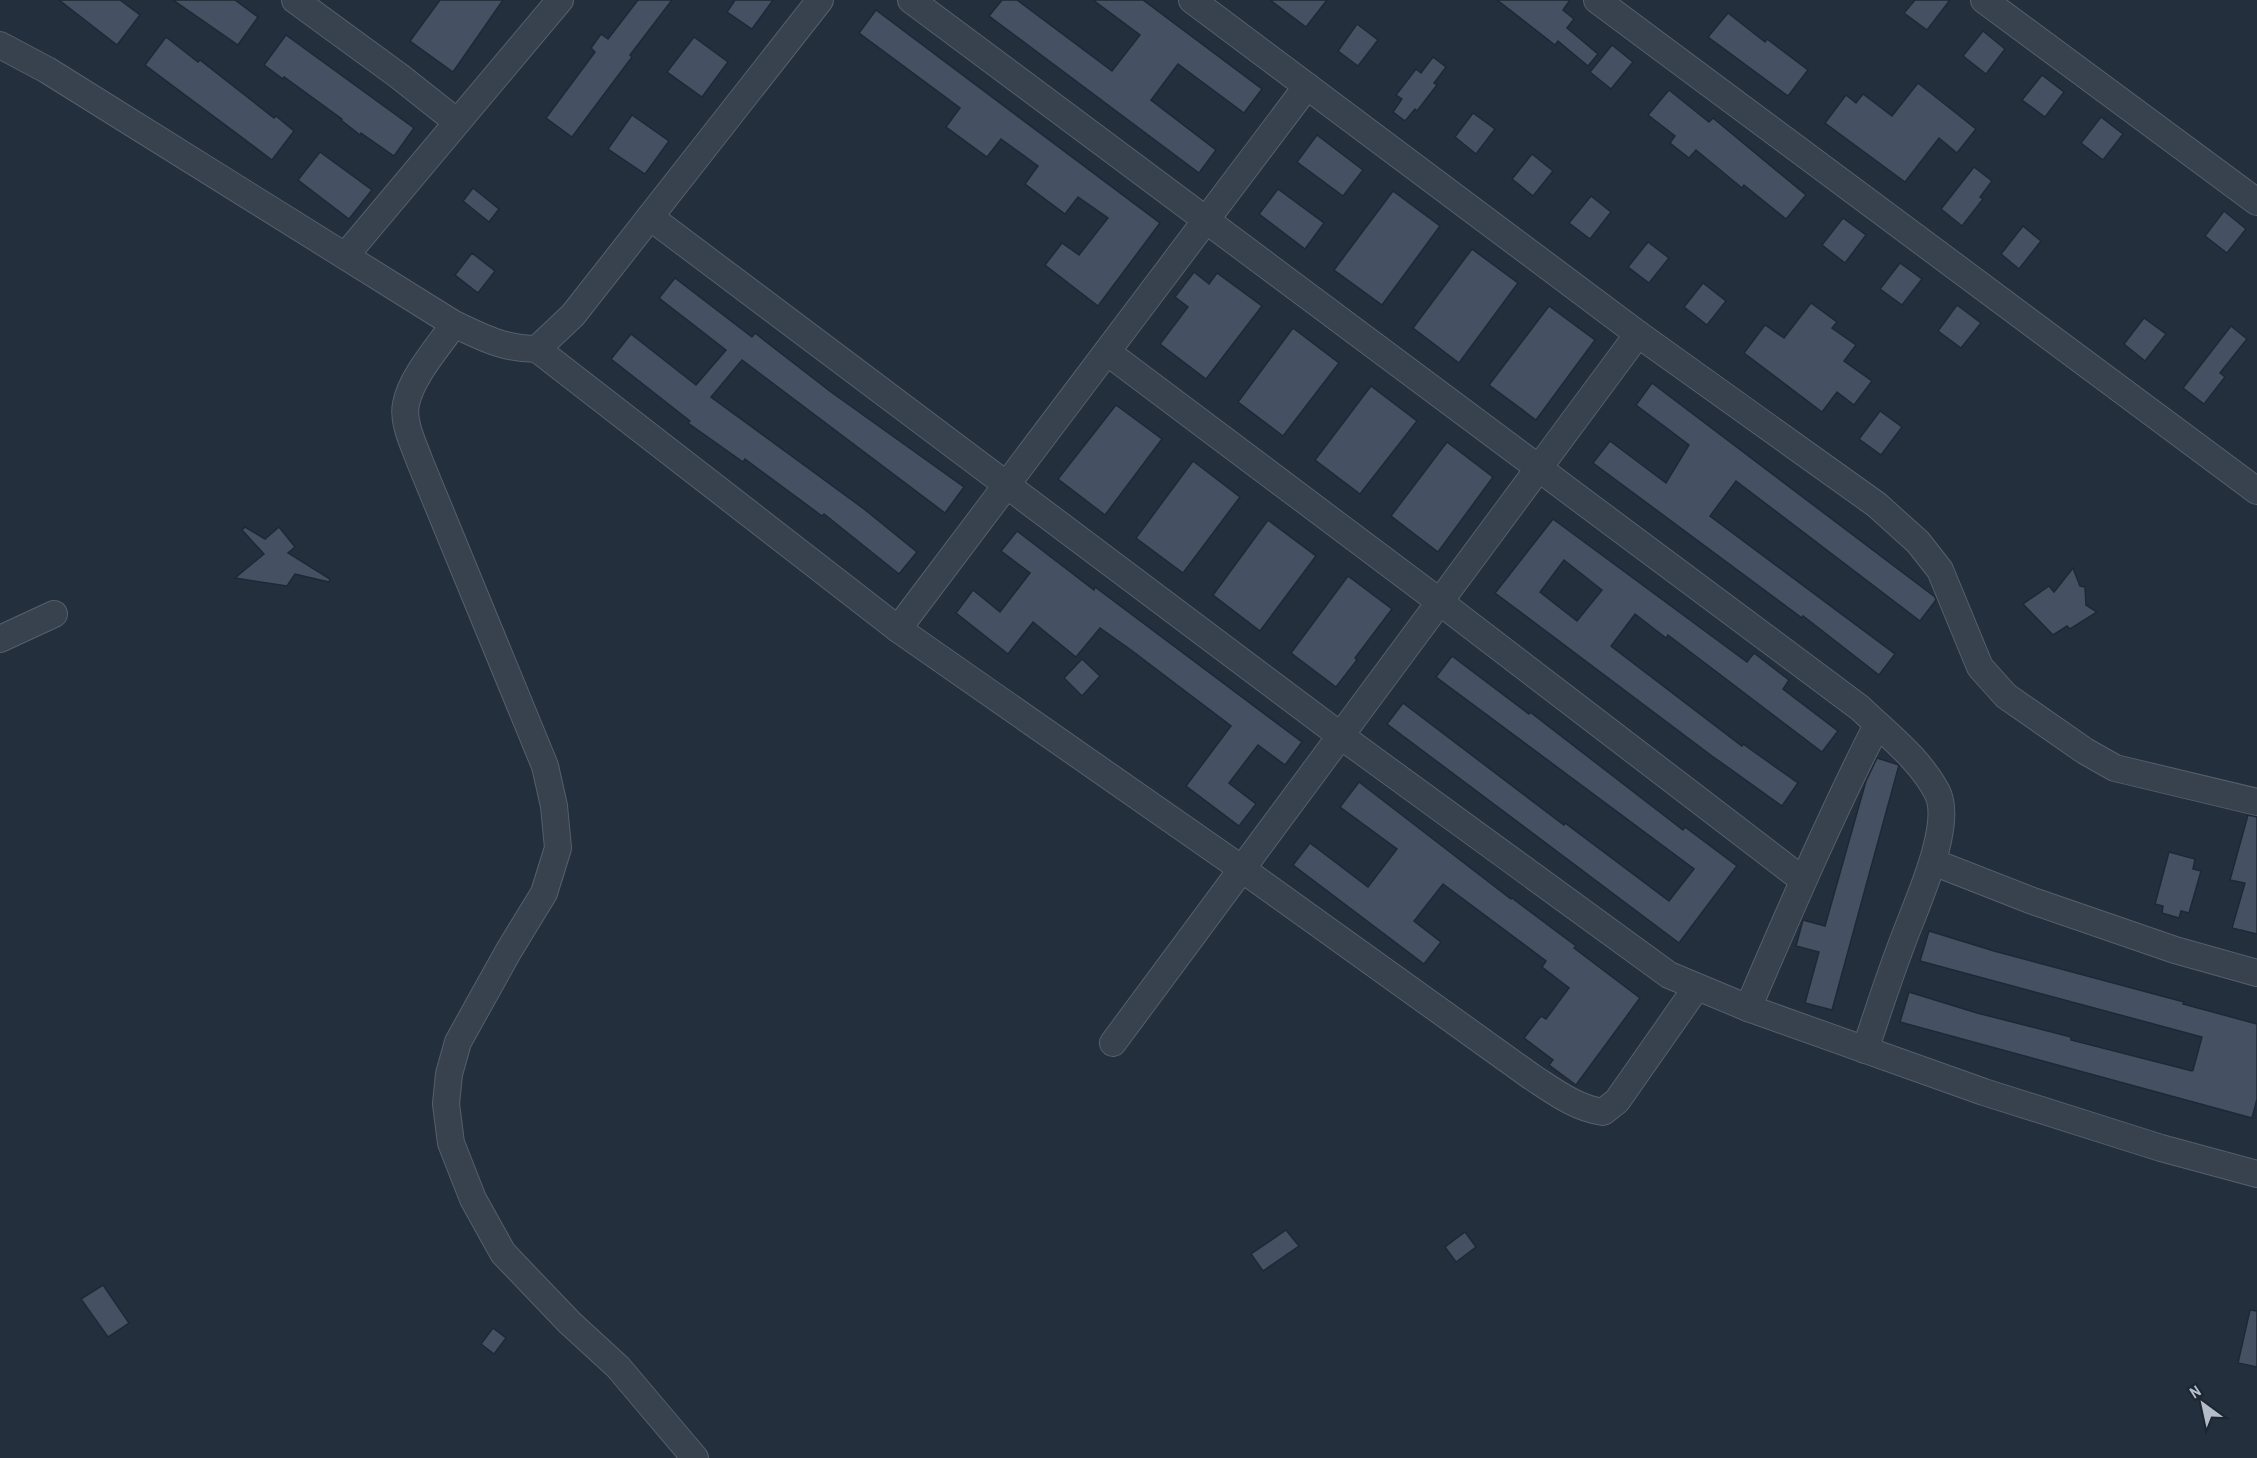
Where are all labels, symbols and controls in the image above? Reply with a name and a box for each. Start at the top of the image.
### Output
north arrow [2173,1374,2233,1434]
text: N [2185,1380,2205,1403]

